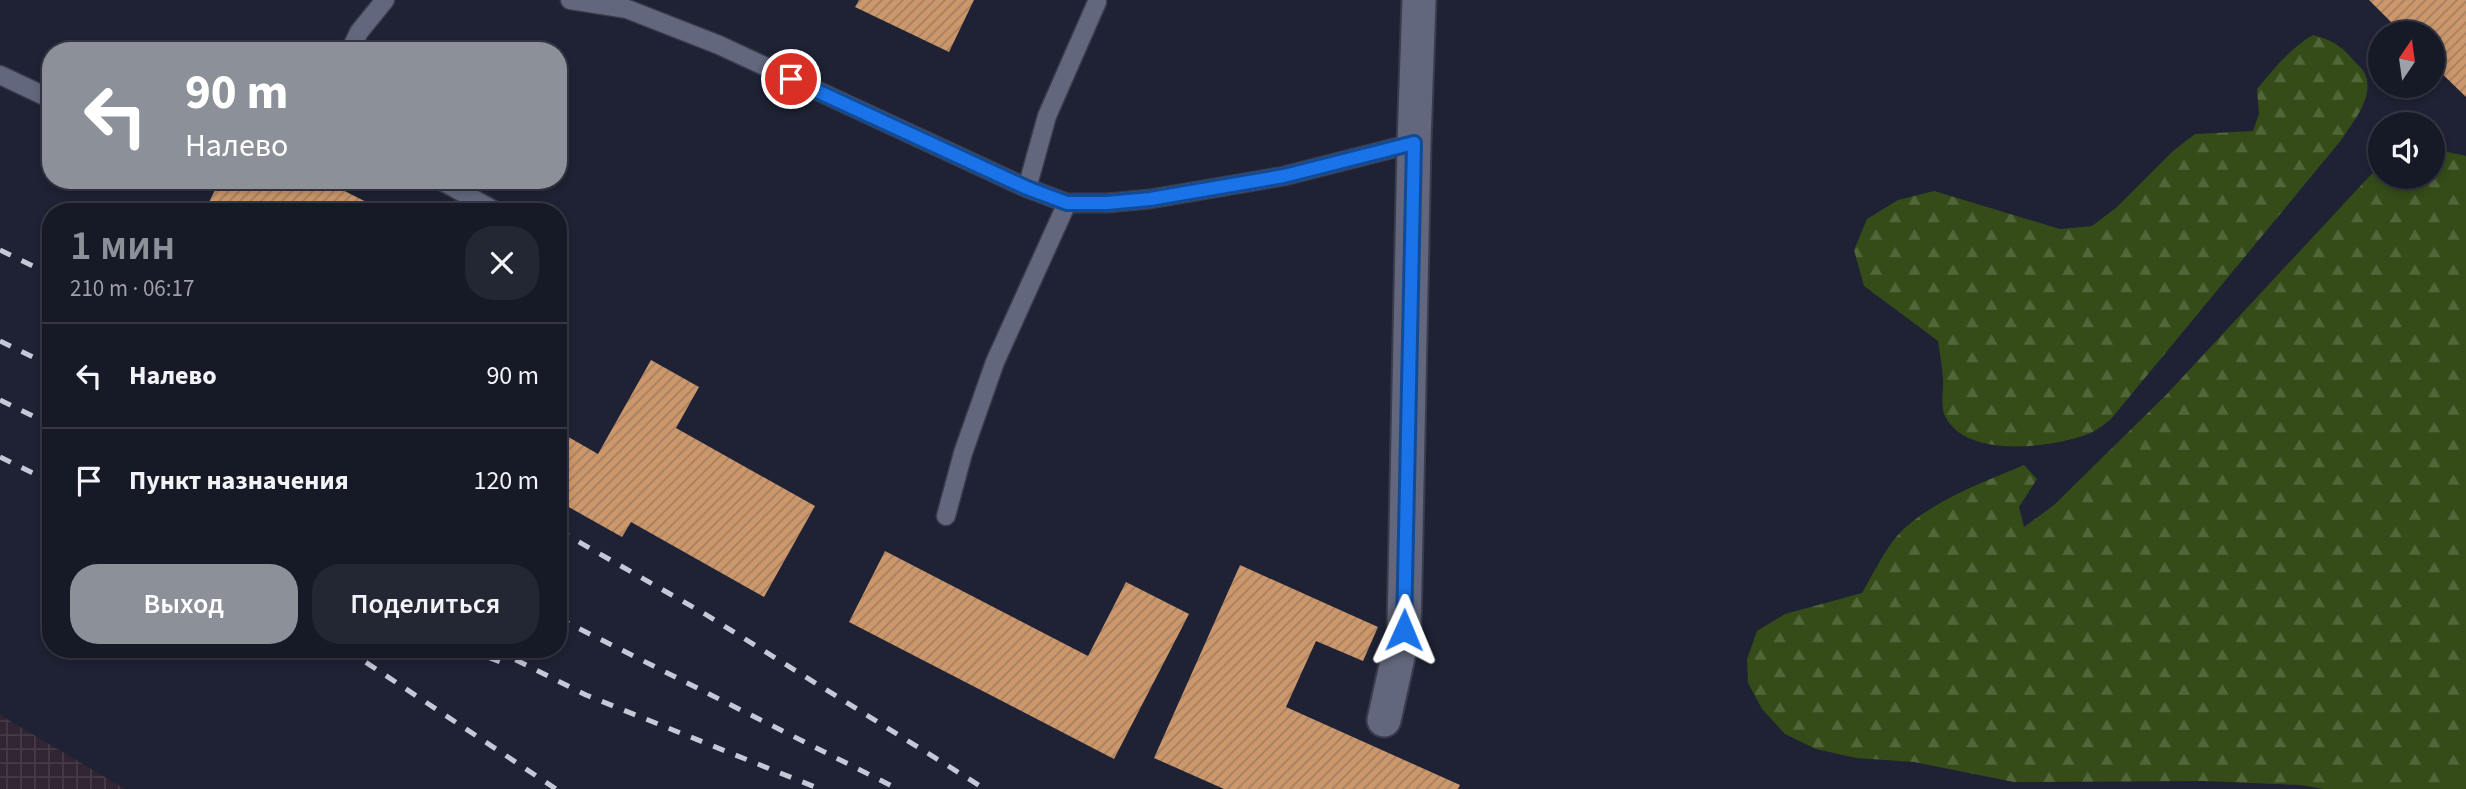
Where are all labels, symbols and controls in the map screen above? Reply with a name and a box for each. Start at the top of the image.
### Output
north arrow [2368,21,2445,98]
map controls [2368,21,2445,189]
pin [761,49,821,109]
text: 90 m [185,58,289,128]
icon: arrive [772,60,810,98]
icon: left [70,70,161,161]
button: sound [2368,112,2445,189]
text: Налево [185,123,288,169]
text: 1 мин [70,216,175,276]
button: close [465,226,539,300]
text: 210 m · 06:17 [70,272,194,305]
icon: left [70,357,108,395]
text: Налево [129,357,217,394]
text: 90 m [486,357,539,394]
icon: arrive [70,462,108,500]
text: Пункт назначения [129,462,349,499]
text: 120 m [473,462,539,499]
button: Выход [70,564,298,644]
button: Поделиться [312,564,539,644]
position arrow [1367,593,1441,667]

